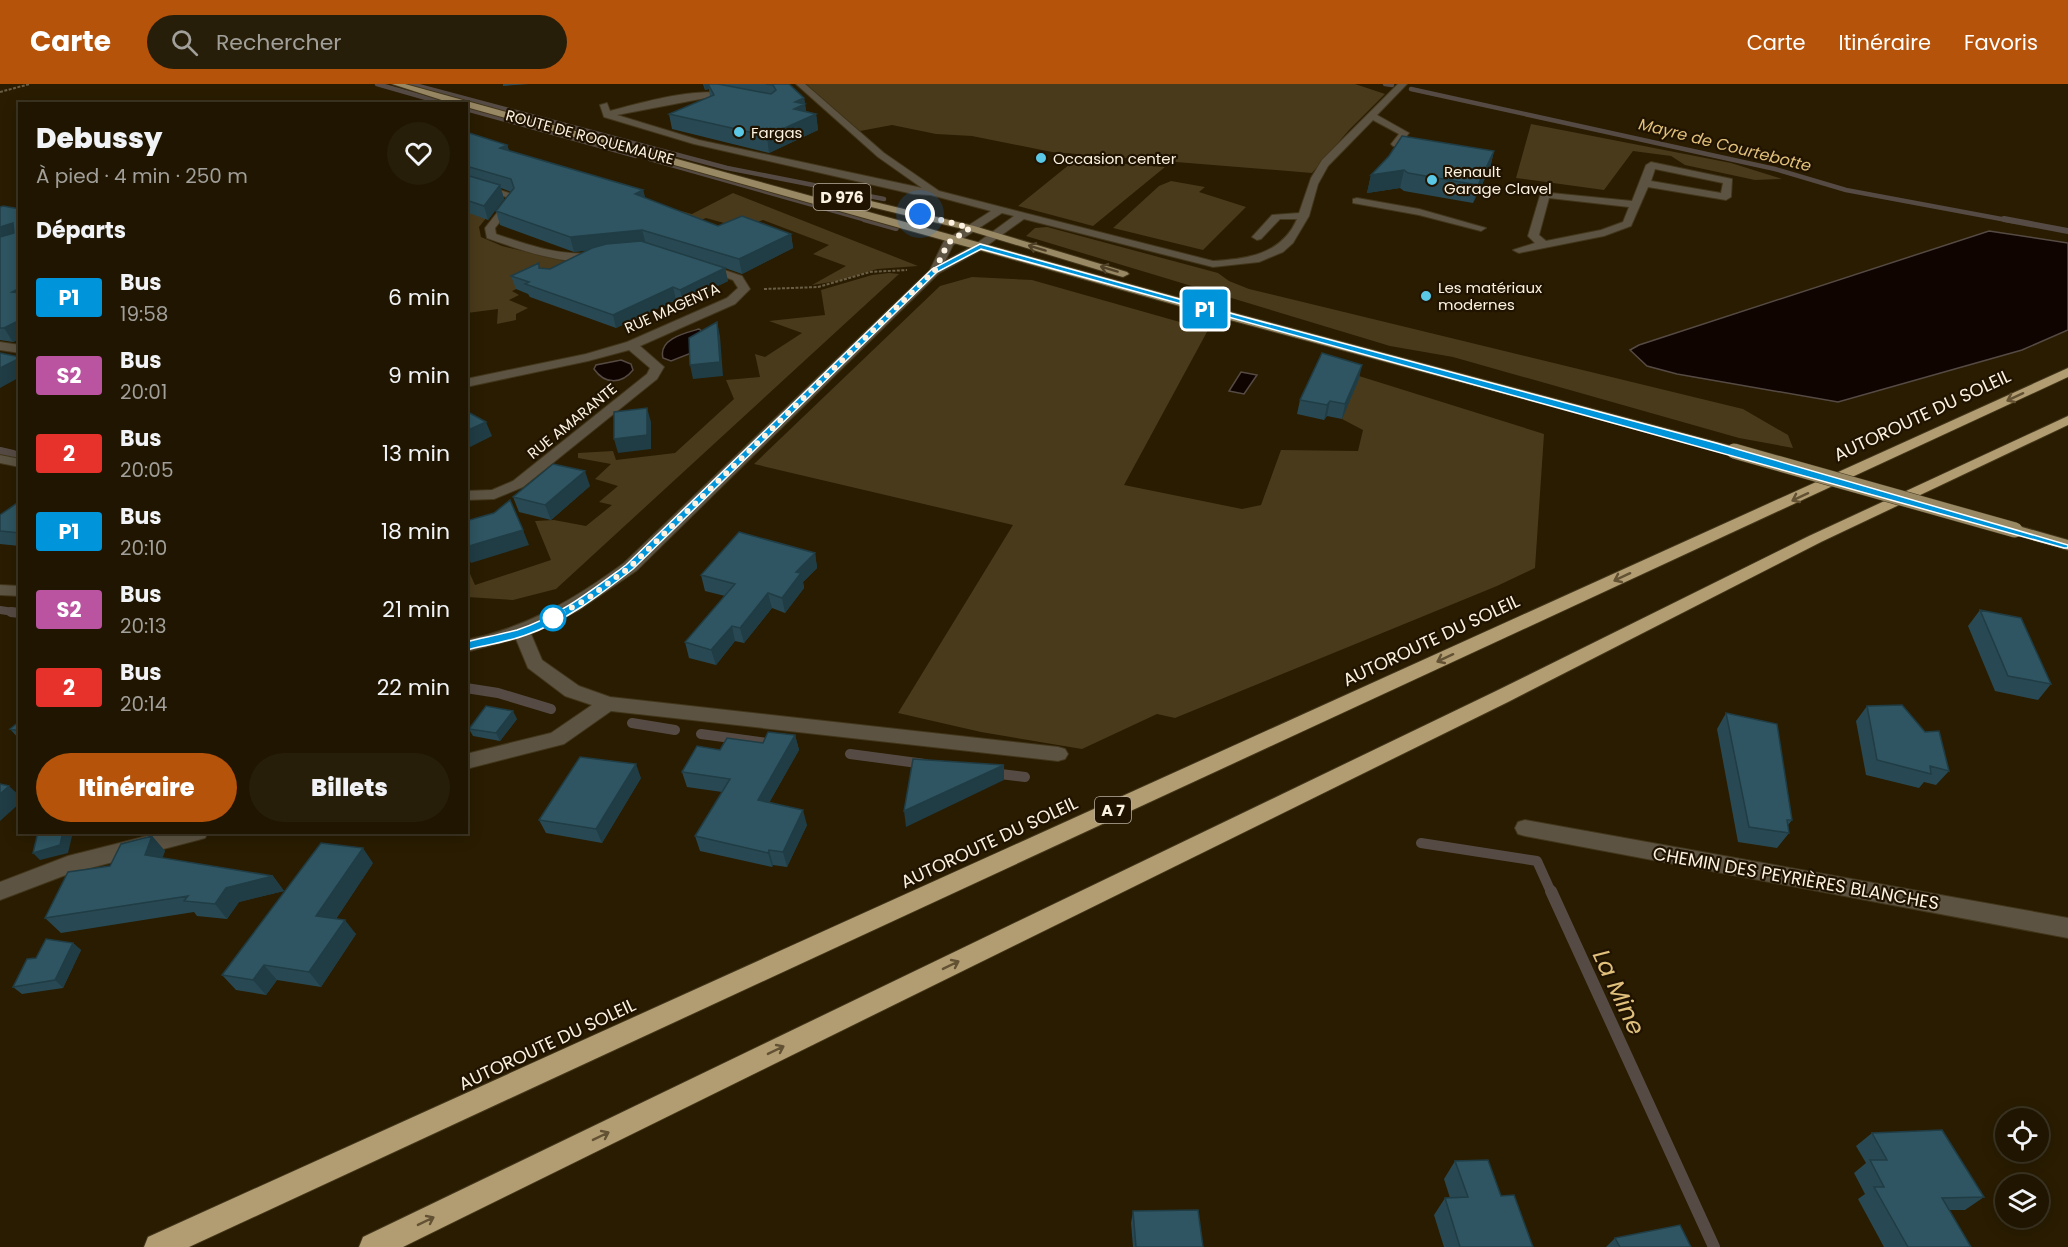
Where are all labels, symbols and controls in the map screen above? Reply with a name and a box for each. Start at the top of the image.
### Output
search box [147,15,567,69]
text: Carte [30,22,111,61]
icon: search [168,26,201,59]
text: Rechercher [216,27,342,58]
text: Carte [1747,28,1806,57]
text: Itinéraire [1839,28,1931,57]
text: Favoris [1964,28,2038,57]
street label: ROUTE DE ROQUEMAURE [503,104,677,170]
water label: Mayre de Courtebotte [1636,112,1814,178]
text: Debussy [36,119,162,158]
button: heart [387,122,450,185]
place label: Fargas [751,122,803,143]
marker: Fargas [732,125,746,139]
place label: Occasion center [1053,148,1177,169]
marker: Occasion center [1034,151,1048,165]
place label: Renault Garage Clavel [1444,161,1552,199]
text: À pied · 4 min · 250 m [36,162,248,190]
marker: Renault Garage Clavel [1425,173,1439,187]
road number: D 976 [814,184,870,210]
your location [905,199,935,229]
text: Départs [36,215,126,246]
one-way arrow [1028,242,1047,253]
one-way arrow [1100,263,1119,274]
text: Bus [120,267,162,298]
place label: Les matériaux modernes [1438,277,1542,315]
street label: RUE MAGENTA [621,278,723,338]
text: 6 min [388,282,450,313]
text: P1 [59,283,80,312]
marker: Les matériaux modernes [1419,289,1433,303]
line badge: P1 [1178,290,1232,328]
text: P1 [1195,295,1216,324]
text: 19:58 [120,300,168,328]
text: Bus [120,345,162,376]
text: 9 min [388,360,450,391]
text: S2 [57,361,81,390]
street label: AUTOROUTE DU SOLEIL [1829,363,2015,467]
text: 20:01 [120,378,167,406]
street label: RUE AMARANTE [523,378,621,464]
one-way arrow [2006,392,2024,403]
text: Bus [120,423,162,454]
text: 13 min [382,438,450,469]
text: 2 [63,439,75,468]
text: 20:05 [120,456,173,484]
one-way arrow [1792,491,1810,503]
text: Bus [120,501,162,532]
text: 18 min [381,516,450,547]
text: P1 [59,517,80,546]
text: 20:10 [120,534,167,562]
one-way arrow [1614,572,1632,583]
text: Bus [120,579,162,610]
street label: AUTOROUTE DU SOLEIL [1338,588,1524,692]
text: 21 min [382,594,450,625]
text: S2 [57,595,81,624]
unlabelled marker [540,605,566,631]
text: 20:13 [120,612,167,640]
one-way arrow [1437,653,1455,664]
text: Bus [120,657,162,688]
text: 22 min [377,672,450,703]
text: 2 [63,673,75,702]
text: 20:14 [120,690,167,718]
button: Itinéraire [36,753,237,822]
button: Billets [249,753,450,822]
street label: AUTOROUTE DU SOLEIL [896,790,1082,894]
road number: A 7 [1095,797,1131,823]
street label: CHEMIN DES PEYRIÈRES BLANCHES [1651,840,1941,916]
water label: La Mine [1585,944,1653,1040]
one-way arrow [942,959,960,970]
street label: AUTOROUTE DU SOLEIL [454,992,640,1096]
one-way arrow [767,1044,785,1056]
map controls [1995,1108,2049,1228]
button: locate [1995,1108,2049,1162]
one-way arrow [592,1129,610,1141]
button: layers [1995,1174,2049,1228]
one-way arrow [416,1215,434,1227]

